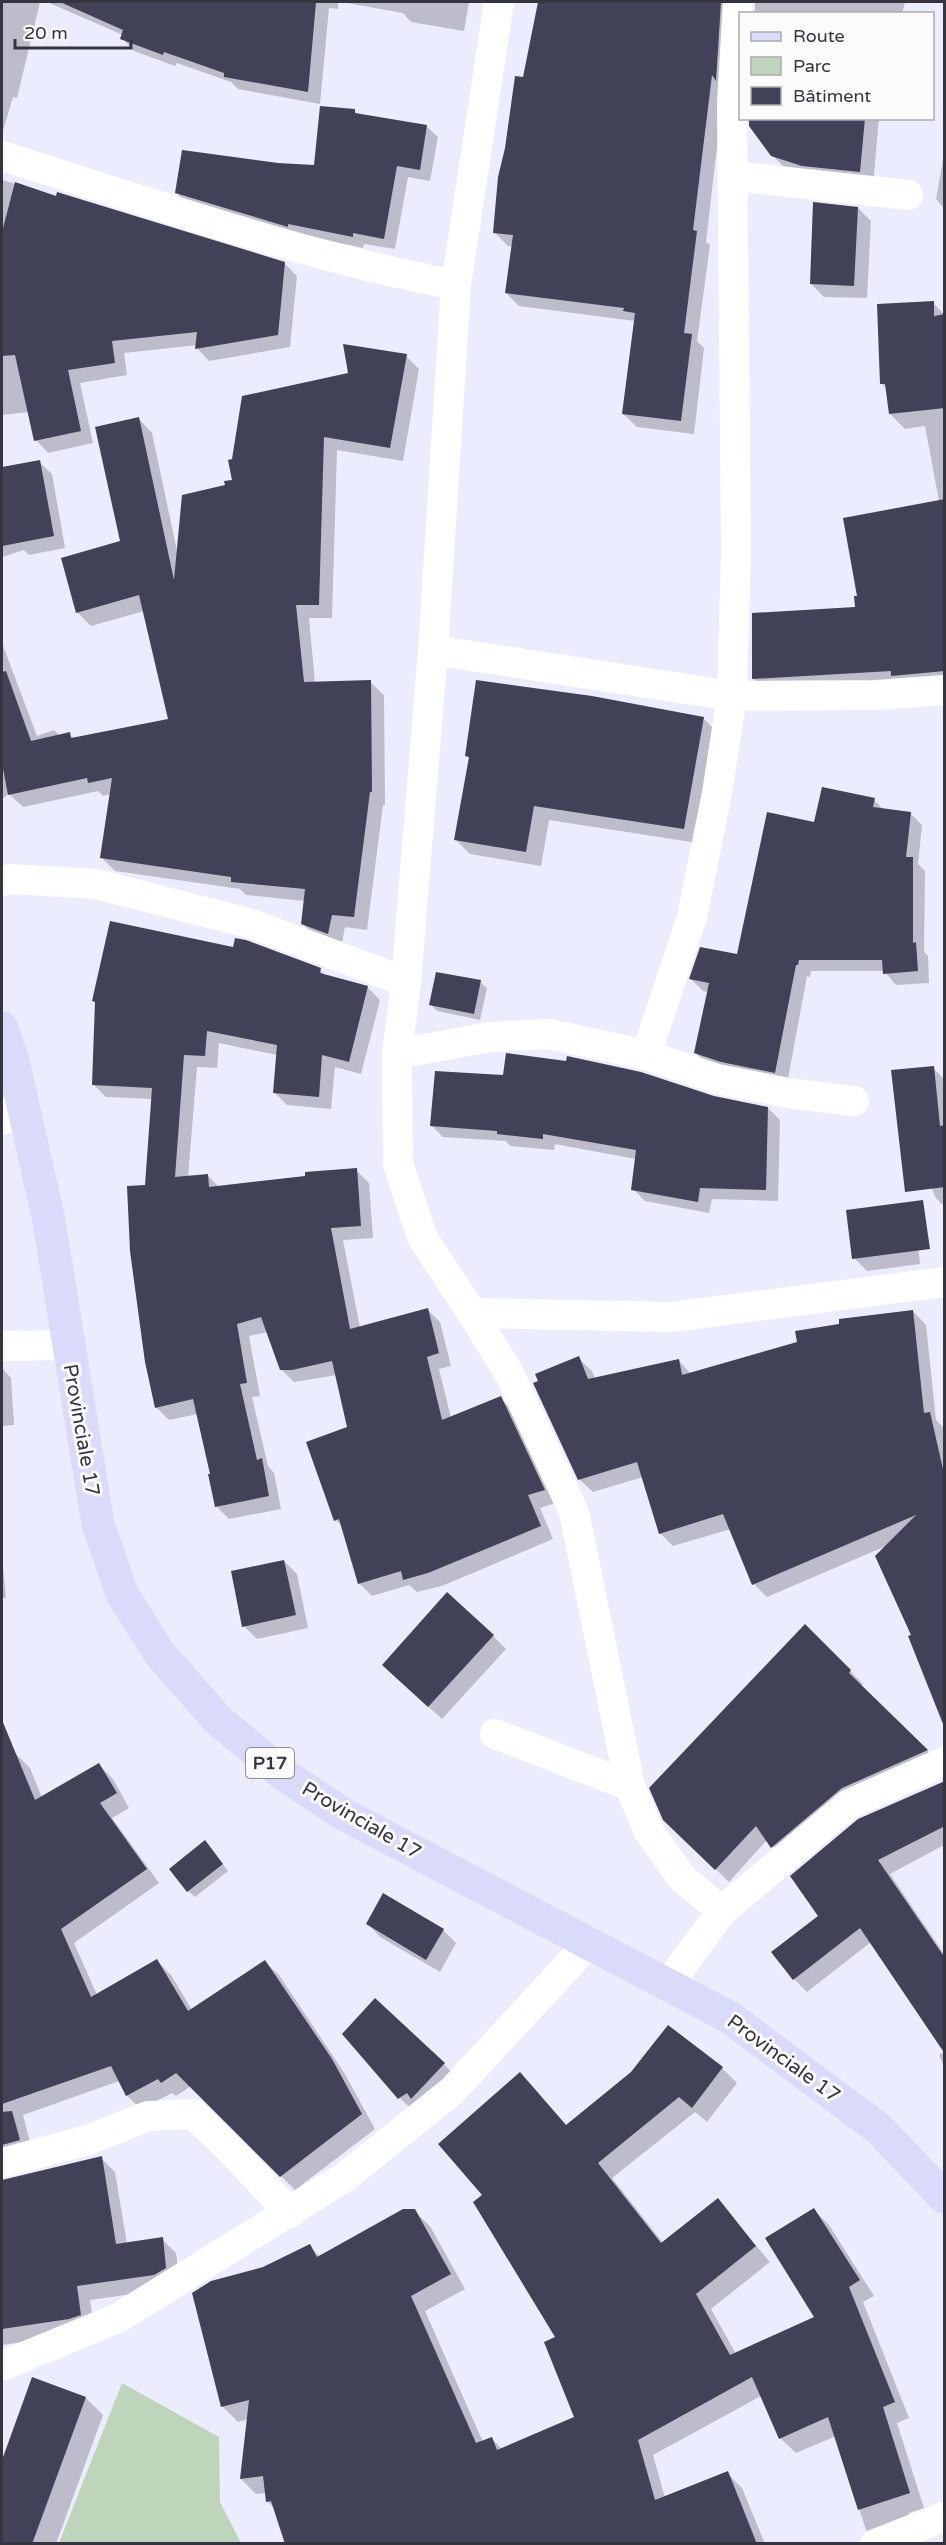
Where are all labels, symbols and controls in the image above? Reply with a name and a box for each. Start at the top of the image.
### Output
scale bar [15,12,130,50]
legend [739,12,934,120]
text: 20 m [24,22,68,44]
text: Route [793,25,845,47]
text: Parc [793,55,831,77]
text: Bâtiment [793,85,871,107]
street label: Provinciale 17 [58,1362,104,1498]
road number: P17 [246,1748,294,1778]
street label: Provinciale 17 [298,1777,425,1865]
street label: Provinciale 17 [722,2010,845,2108]

